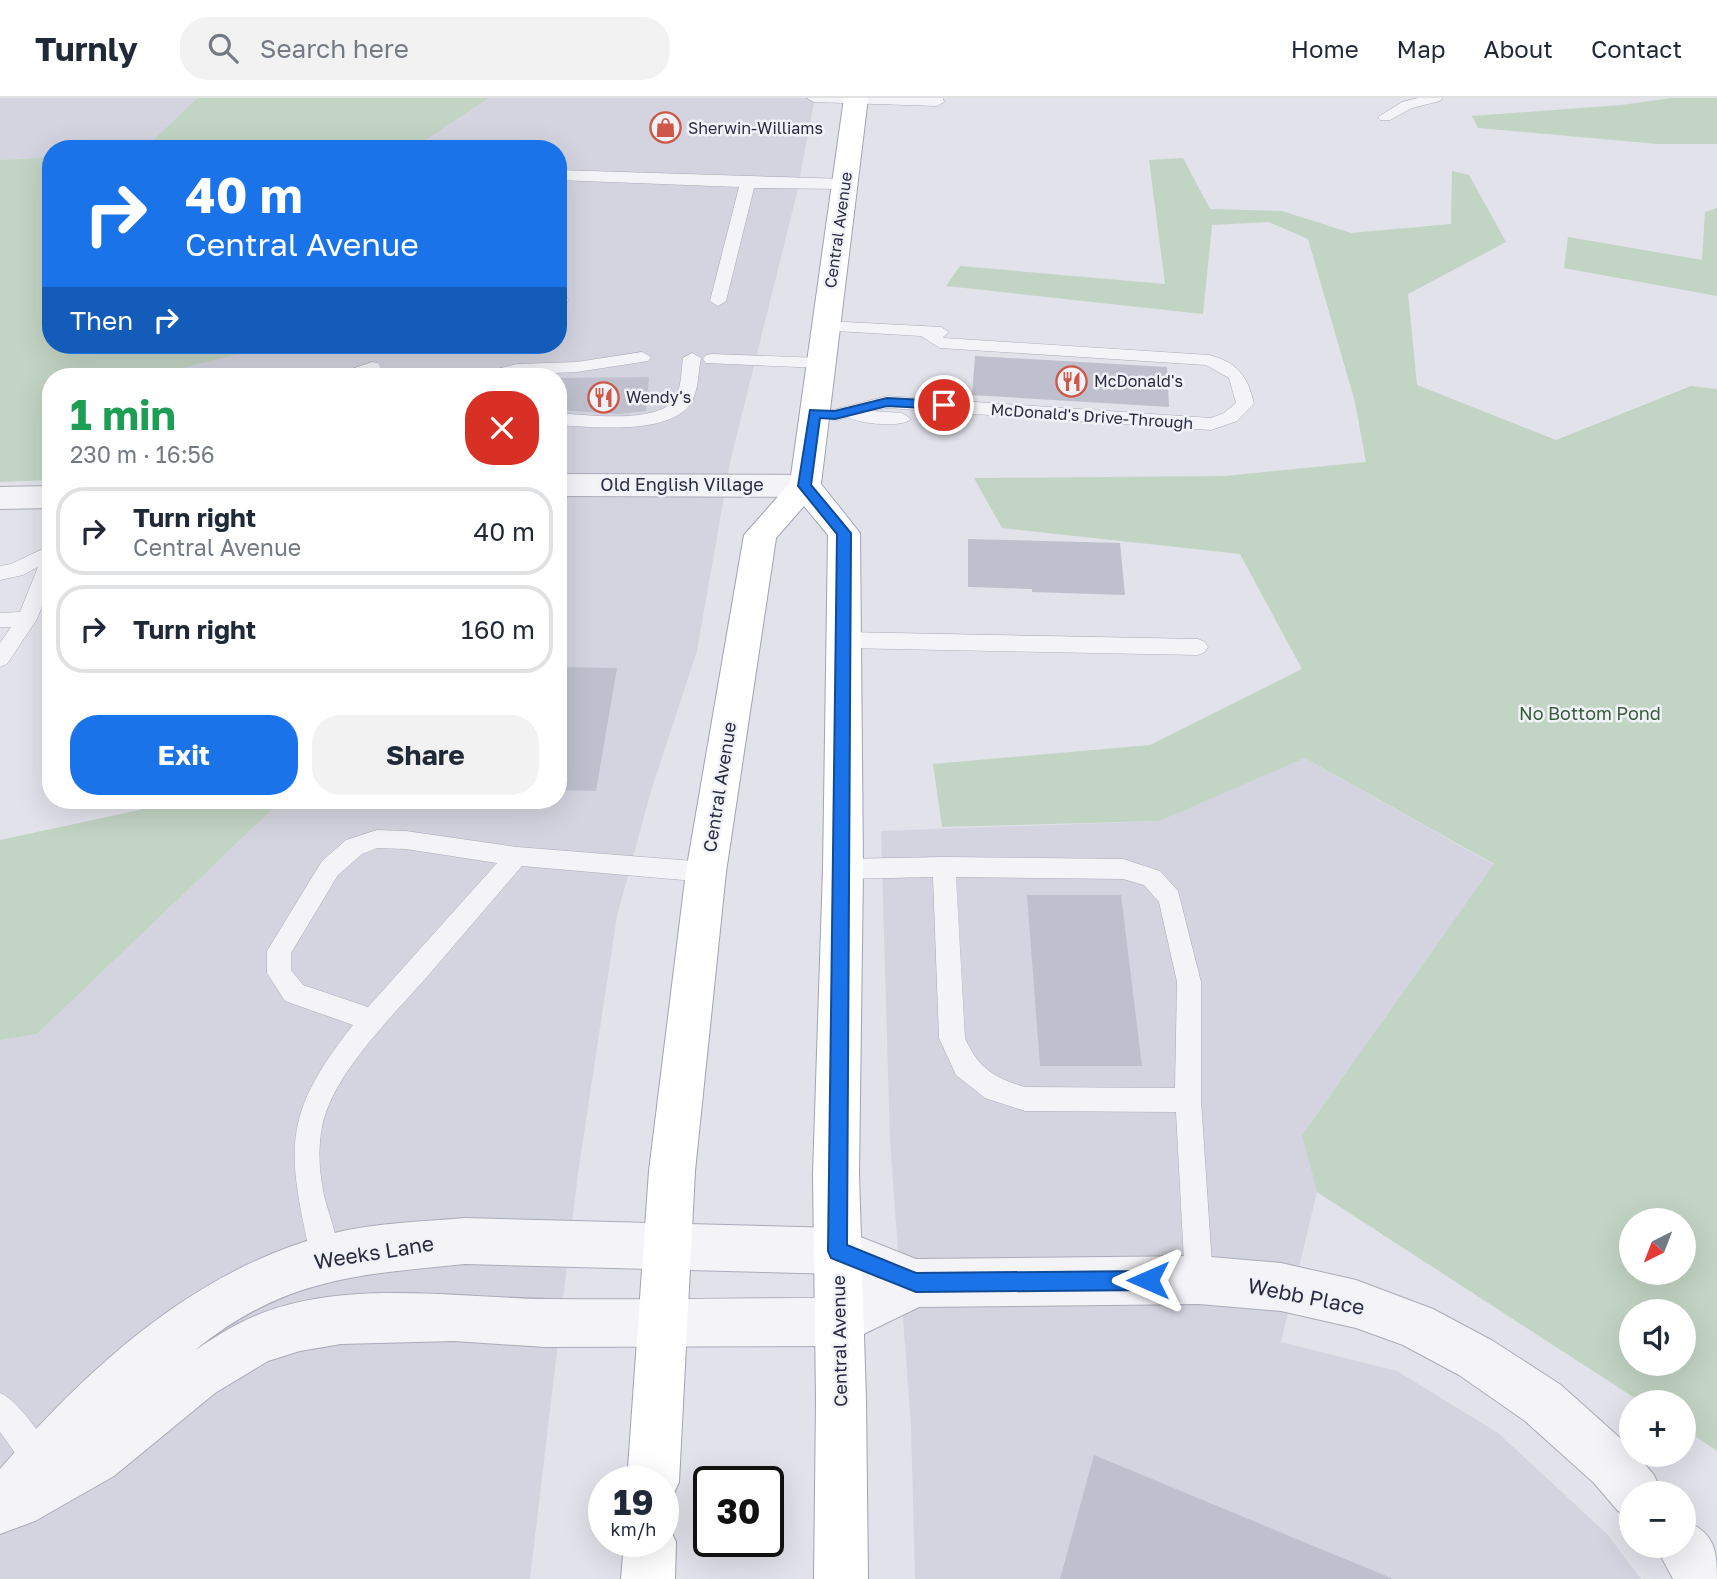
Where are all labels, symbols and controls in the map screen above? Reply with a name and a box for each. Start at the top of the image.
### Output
search box [180,17,670,80]
text: Turnly [35,29,138,68]
icon: search [204,29,242,67]
text: Search here [260,33,409,64]
text: Home [1291,34,1359,63]
text: Map [1397,34,1446,63]
text: About [1484,34,1553,63]
text: Contact [1591,34,1682,63]
shop icon: Sherwin-Williams [648,111,682,145]
place label: Sherwin-Williams [688,118,823,138]
text: 40 m [185,165,303,224]
icon: right [70,168,161,259]
street label: Central Avenue [820,171,856,289]
text: Central Avenue [185,225,419,263]
icon: right [147,301,185,339]
text: Then [70,305,133,336]
restaurant icon: McDonald's [1054,364,1088,398]
place label: McDonald's [1094,371,1183,391]
pin [914,375,974,435]
restaurant icon: Wendy's [586,380,620,414]
icon: arrive [925,386,963,424]
place label: Wendy's [626,387,691,407]
text: 1 min [70,389,176,439]
button: close [465,391,539,465]
street label: McDonald's Drive-Through [990,399,1194,433]
text: 230 m · 16:56 [70,440,215,468]
street label: Old English Village [600,473,764,495]
text: Turn right [133,502,256,533]
icon: right [74,512,112,550]
text: 40 m [474,516,535,547]
text: Central Avenue [133,533,301,561]
icon: right [74,610,112,648]
text: Turn right [133,614,256,645]
text: 160 m [461,614,535,645]
park label: No Bottom Pond [1519,702,1661,724]
button: Exit [70,715,298,795]
button: Share [312,715,539,795]
street label: Central Avenue [698,720,740,854]
north arrow [1619,1208,1696,1284]
map controls [1619,1208,1696,1558]
street label: Weeks Lane [312,1230,436,1274]
position arrow [1111,1243,1185,1317]
street label: Webb Place [1246,1272,1367,1320]
street label: Central Avenue [827,1275,851,1407]
button: sound [1619,1299,1696,1376]
button: + [1619,1390,1696,1467]
speed limit sign: 30 [693,1466,784,1557]
text: 19 [613,1481,654,1523]
button: − [1619,1481,1696,1558]
text: km/h [611,1518,656,1540]

